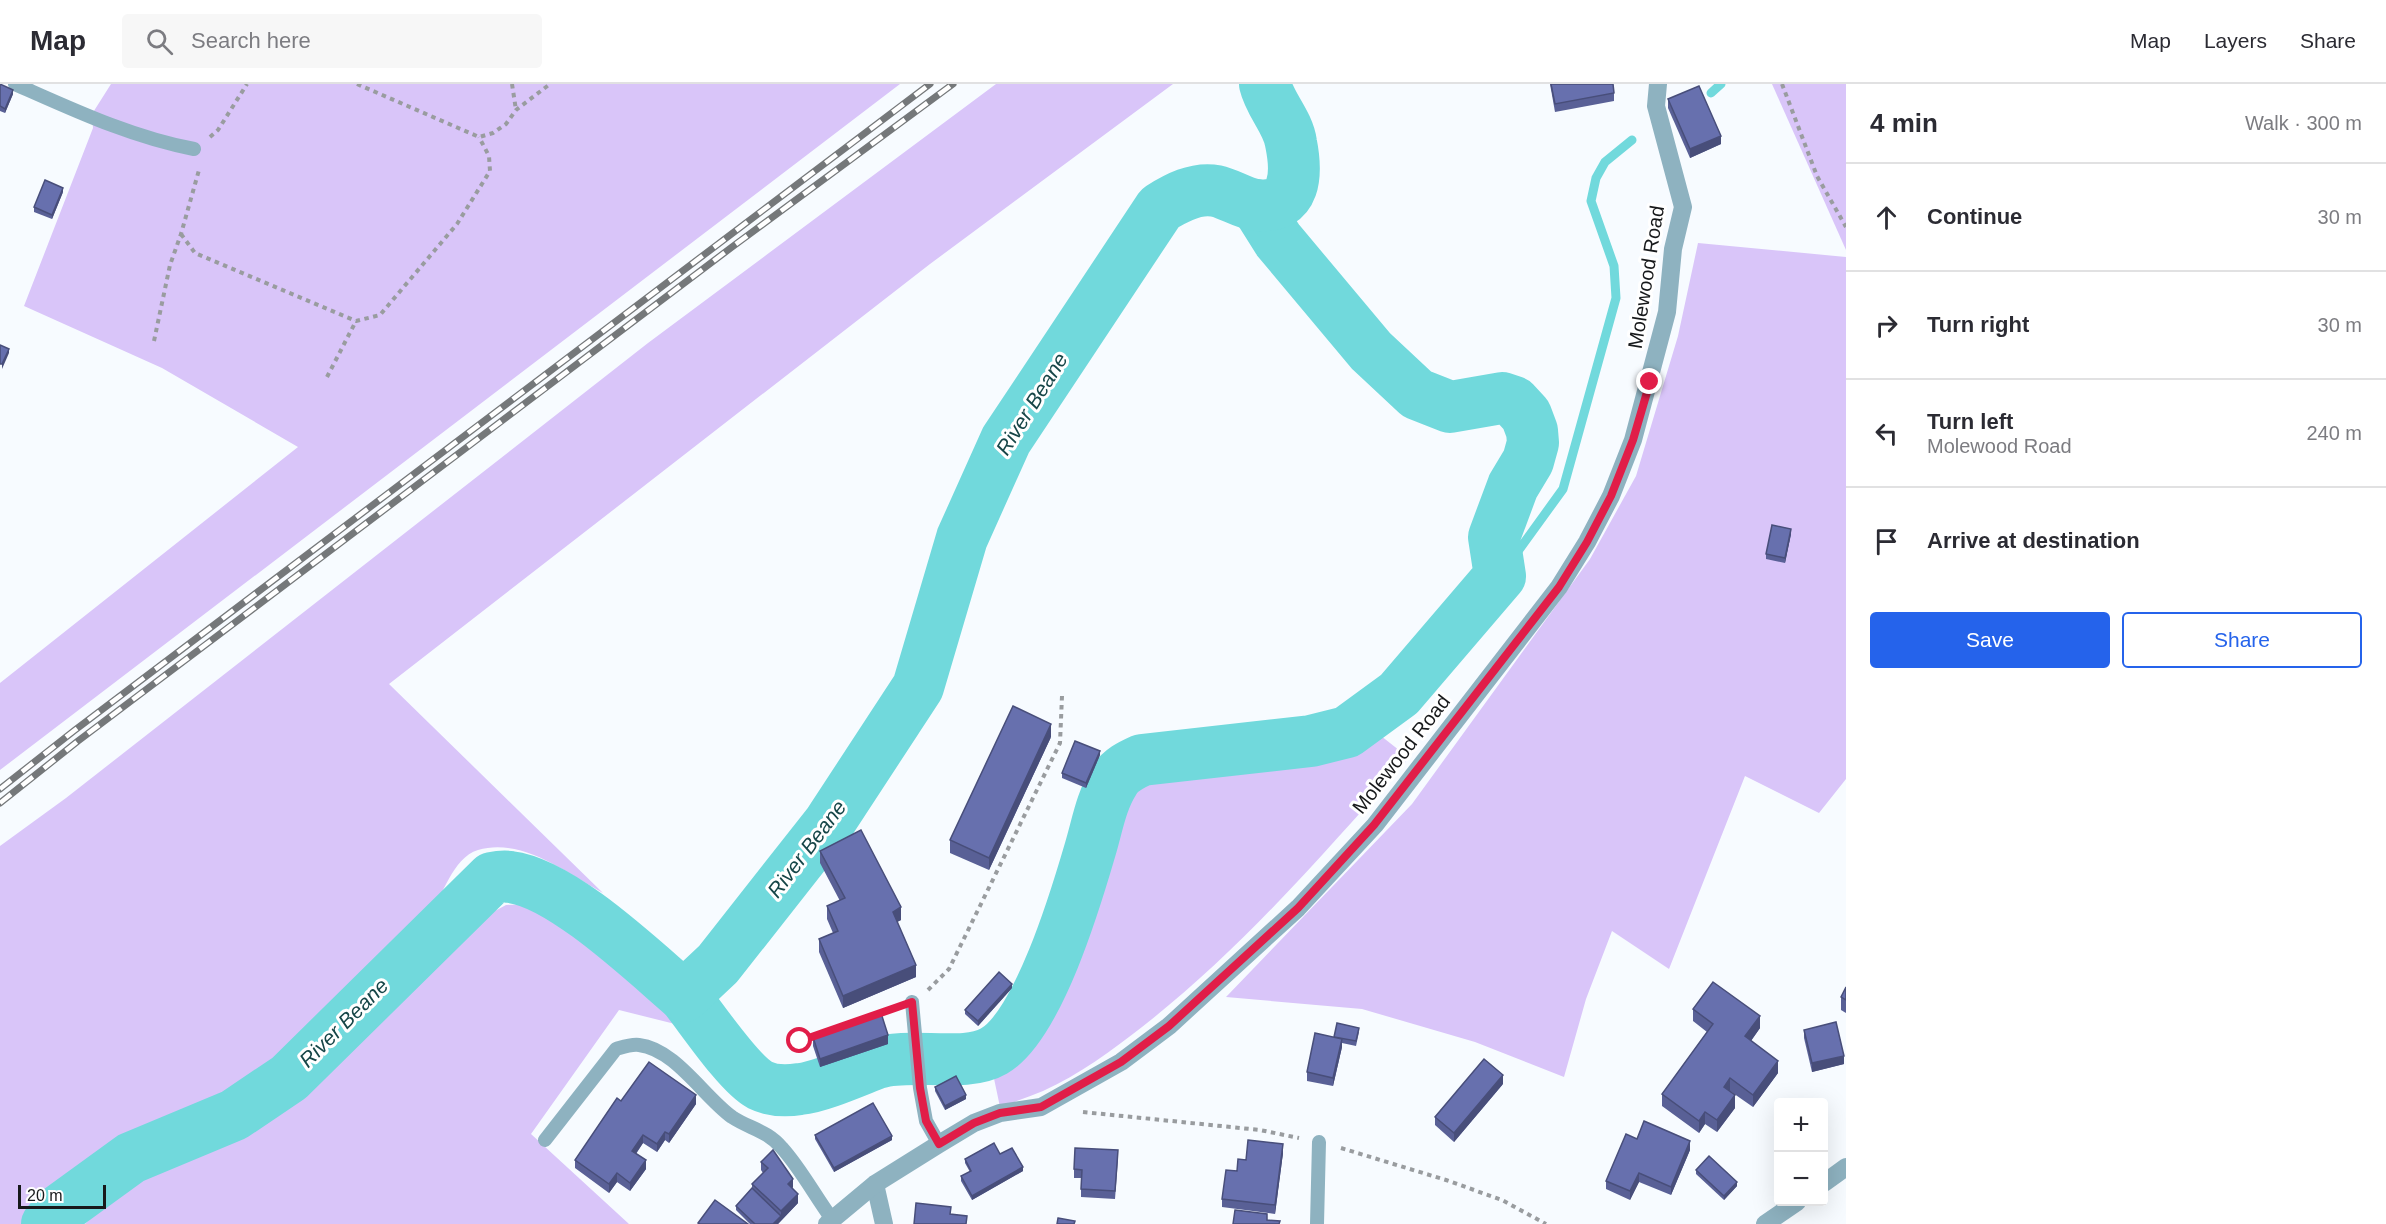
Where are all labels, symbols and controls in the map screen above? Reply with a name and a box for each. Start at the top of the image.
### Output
search box [122,14,542,68]
text: Map [30,25,86,56]
icon: search [143,25,176,58]
text: Search here [191,28,311,53]
text: Map [2130,29,2171,52]
text: Layers [2204,29,2267,52]
text: Share [2300,29,2356,52]
text: 4 min [1870,108,1938,138]
text: Walk · 300 m [2245,112,2362,134]
icon: ahead [1870,201,1903,234]
street label: Molewood Road [1624,204,1668,350]
text: Continue [1927,204,2022,229]
text: 30 m [2318,206,2362,228]
icon: right [1870,309,1903,342]
text: Turn right [1927,312,2029,337]
text: 30 m [2318,314,2362,336]
water label: River Beane [991,349,1072,459]
route end [1636,368,1662,394]
text: Turn left [1927,409,2013,434]
icon: left [1870,417,1903,450]
text: 240 m [2306,422,2362,444]
text: Molewood Road [1927,435,2072,457]
icon: arrive [1870,525,1903,558]
text: Arrive at destination [1927,528,2140,553]
button: Save [1870,612,2110,668]
button: Share [2122,612,2362,668]
street label: Molewood Road [1348,690,1454,818]
water label: River Beane [763,796,851,902]
water label: River Beane [295,974,393,1072]
route start [786,1027,812,1053]
map controls [1774,1098,1828,1206]
button: + [1774,1098,1828,1152]
button: − [1774,1152,1828,1206]
scale bar [18,1182,106,1210]
text: 20 m [27,1187,63,1204]

